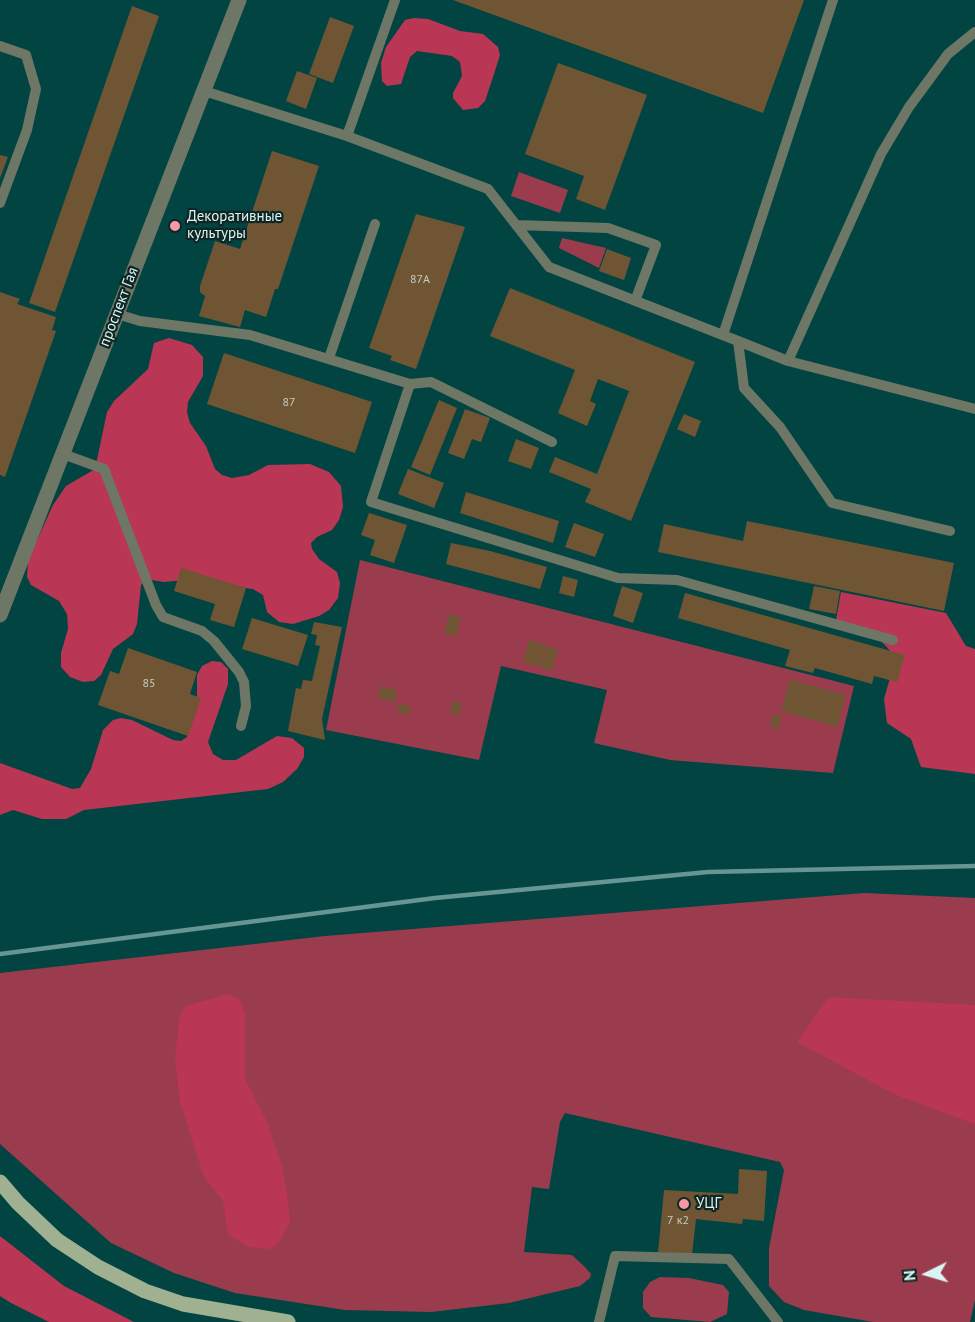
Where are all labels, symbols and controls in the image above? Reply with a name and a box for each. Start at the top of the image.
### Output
place label: Декоративные культуры [187,208,282,243]
marker: Декоративные культуры [168,219,182,233]
street label: проспект Гая [96,265,142,349]
house number: 87А [410,273,430,287]
house number: 87 [282,396,296,410]
house number: 85 [142,677,156,691]
place label: УЦГ [696,1195,721,1213]
marker: УЦГ [677,1197,691,1211]
house number: 7 к2 [667,1214,689,1228]
north arrow [897,1244,957,1304]
text: N [899,1269,919,1282]

